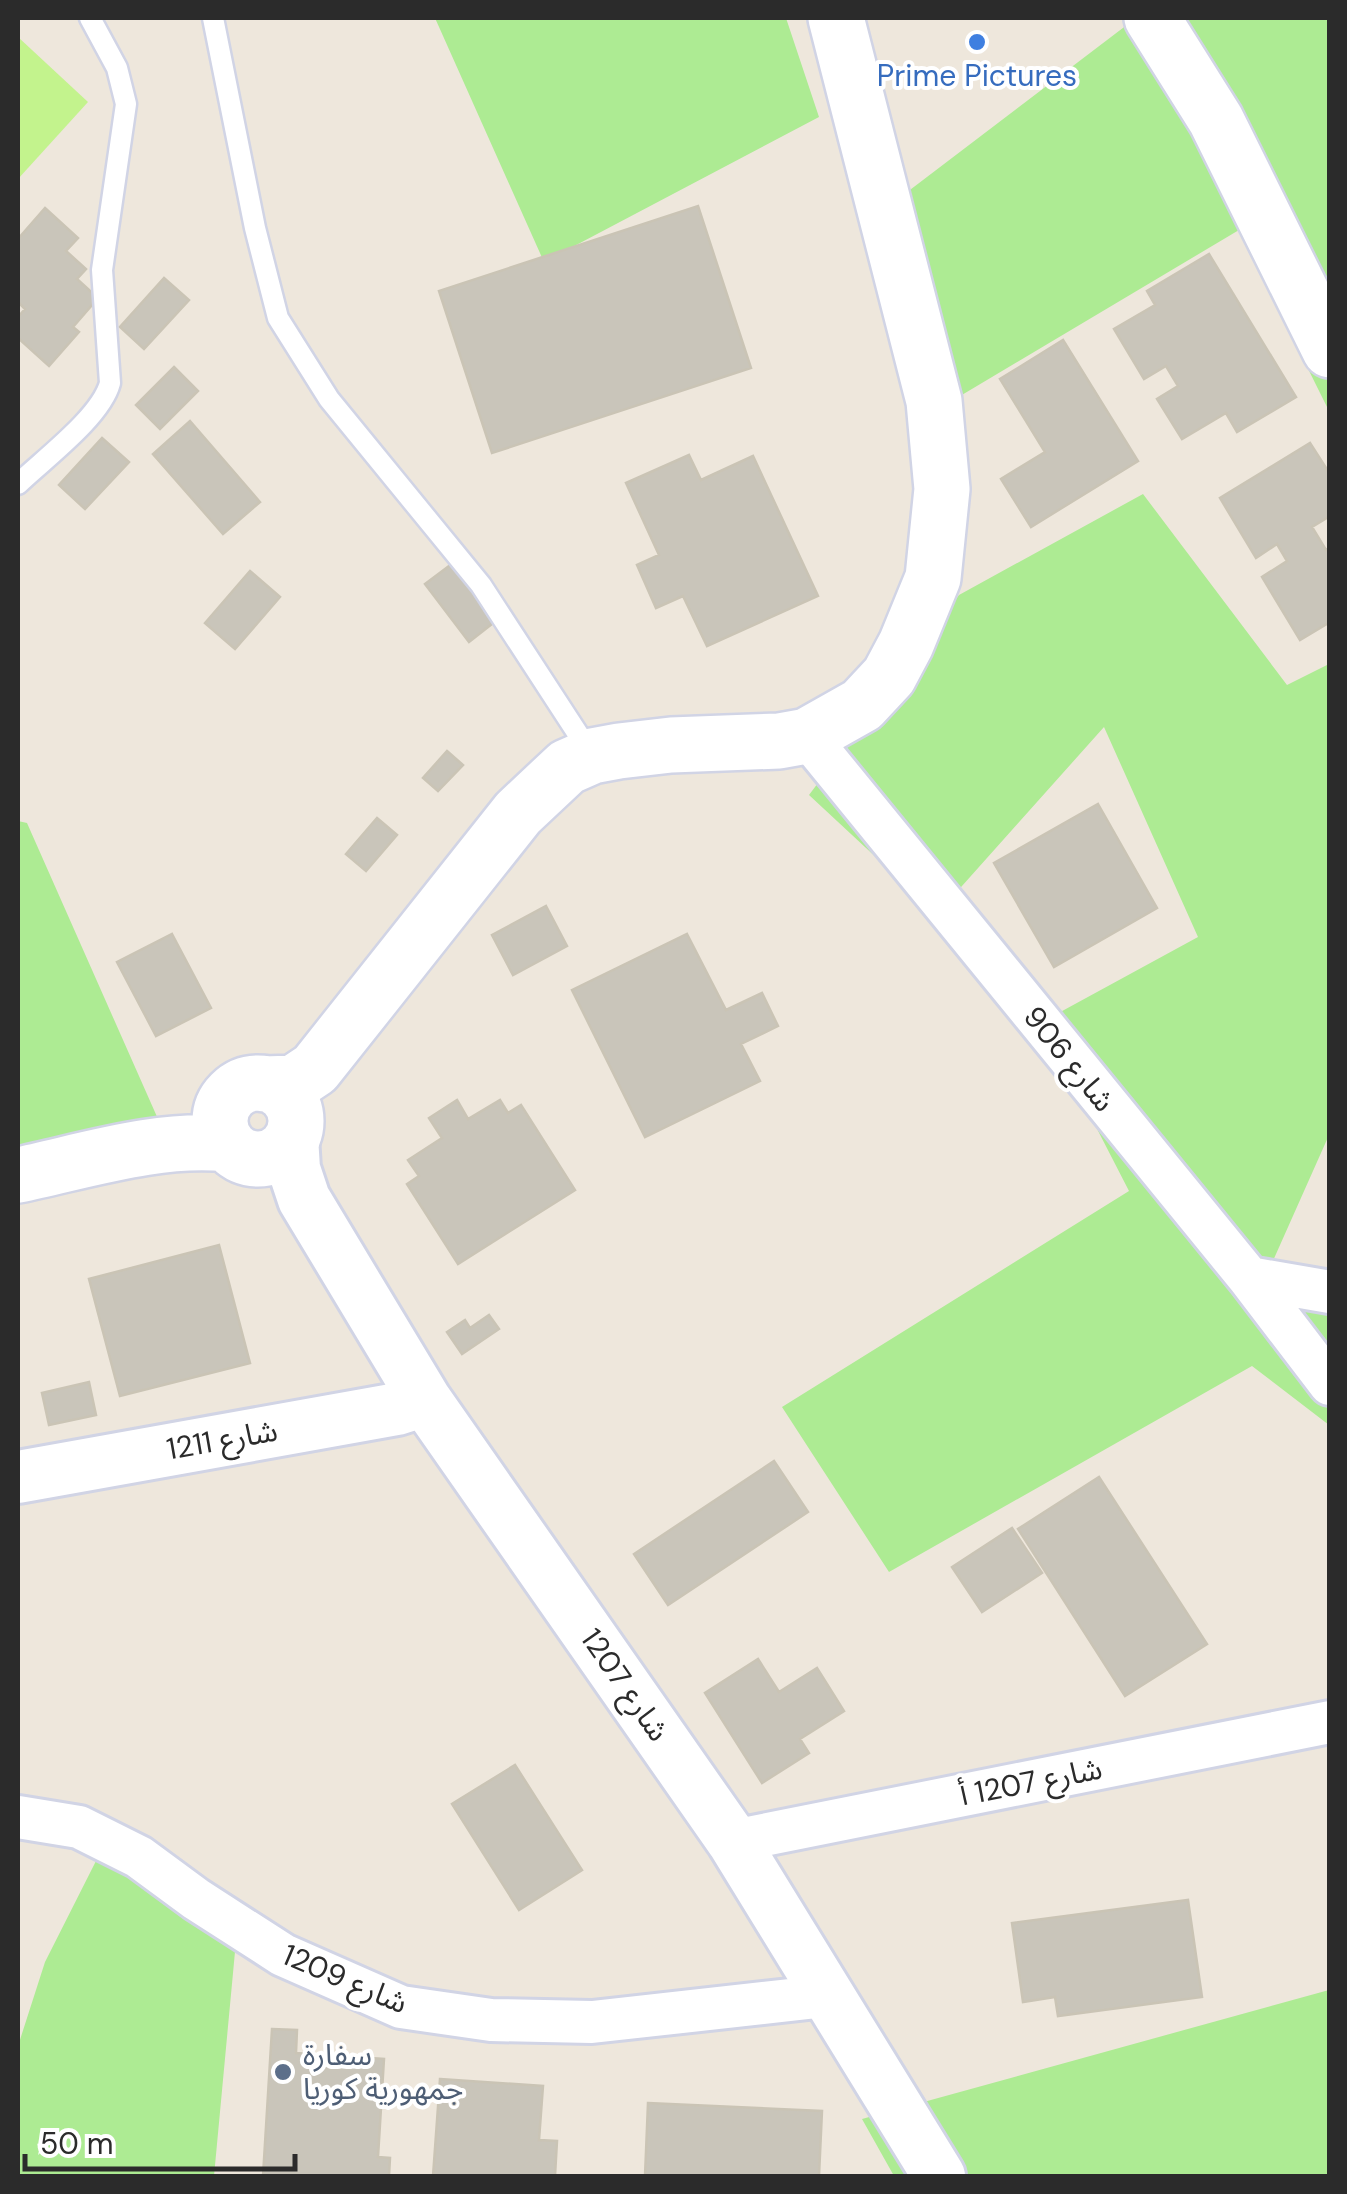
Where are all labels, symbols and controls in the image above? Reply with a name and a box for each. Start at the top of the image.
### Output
marker: Prime Pictures [966,31,988,53]
place label: Prime Pictures [877,56,1077,95]
street label: شارع 906 [1013,998,1124,1121]
street label: شارع 1211 [163,1411,281,1471]
street label: شارع 1207 [570,1621,678,1750]
street label: شارع 1207 أ [956,1749,1106,1817]
street label: شارع 1209 [276,1935,414,2025]
place label: سفارة جمهورية كوريا [303,2035,463,2108]
marker: سفارة جمهورية كوريا [272,2061,294,2083]
scale bar [25,2109,295,2171]
text: 50 m [40,2124,114,2163]

